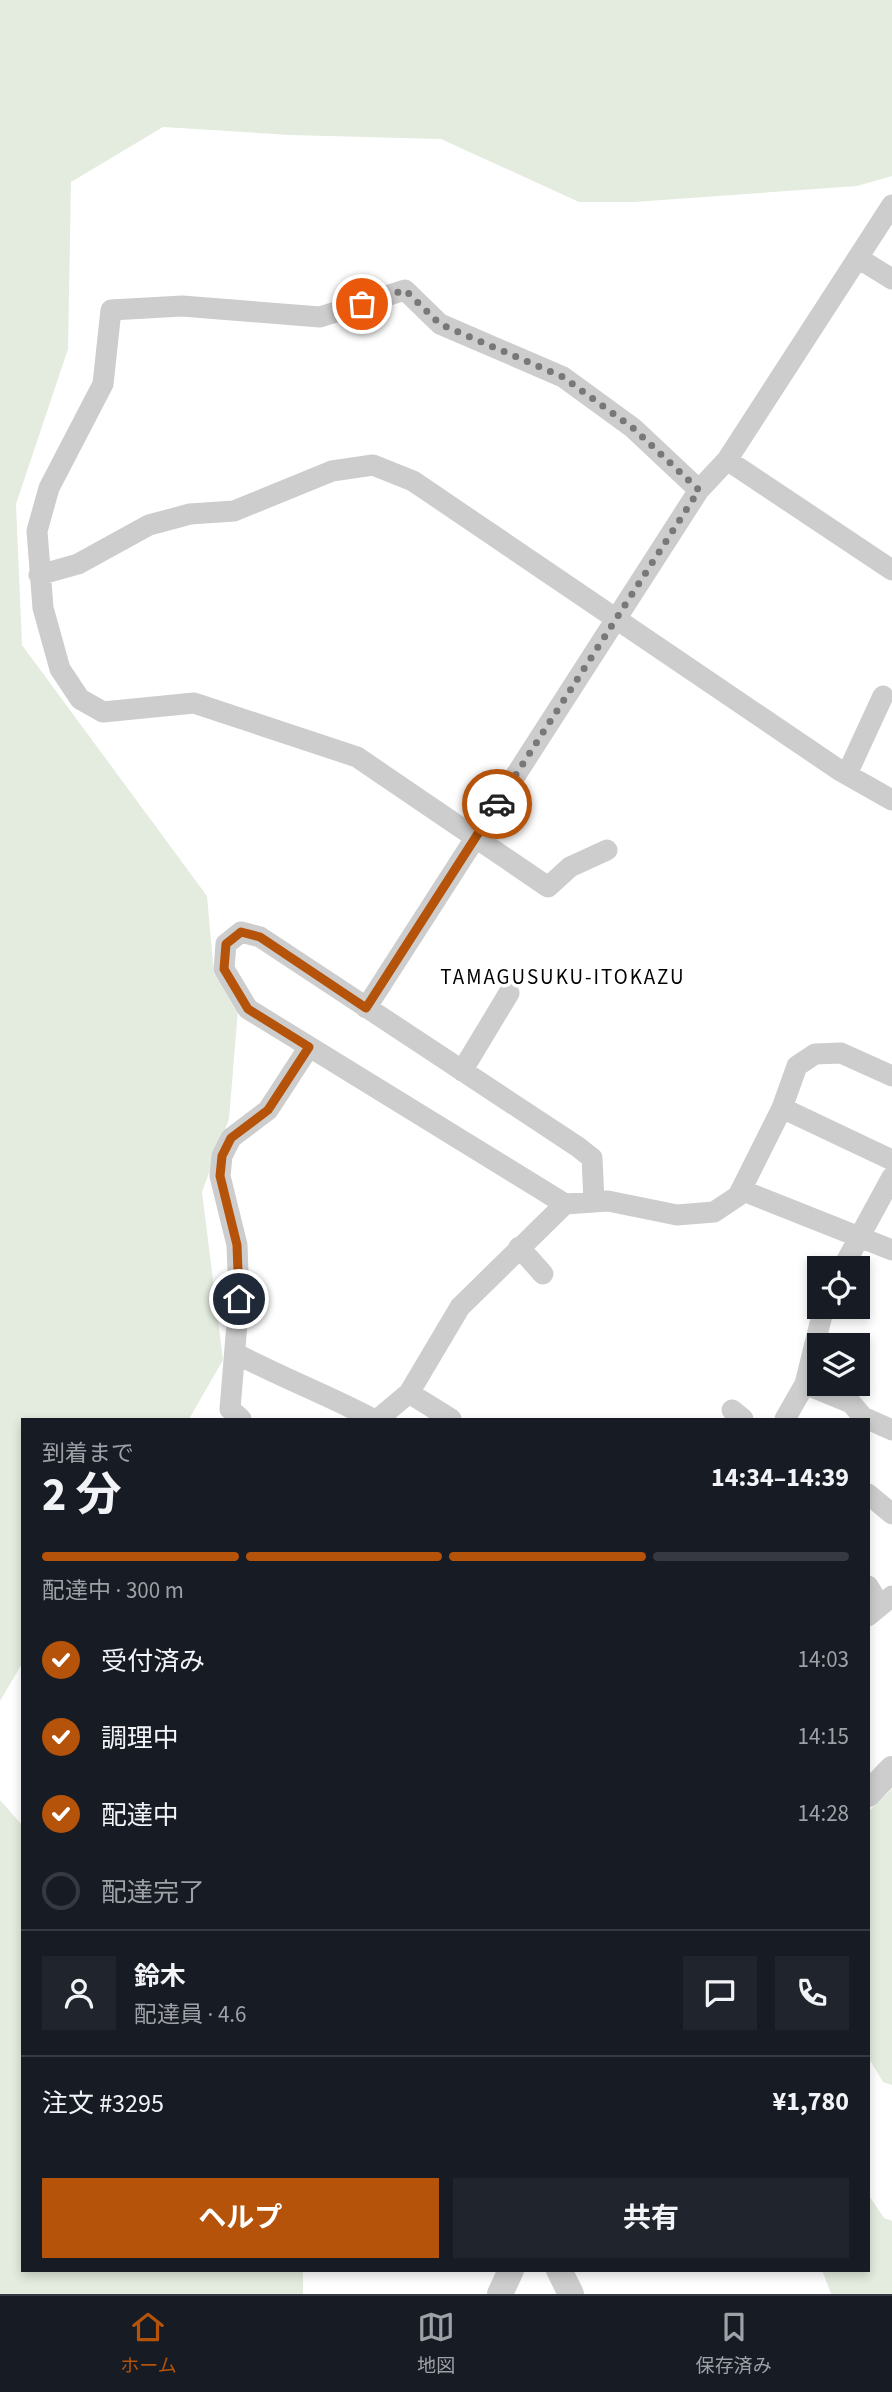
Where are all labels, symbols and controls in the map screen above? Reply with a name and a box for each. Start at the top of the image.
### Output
pin [332,274,392,334]
icon: bag [343,285,381,323]
courier [462,769,532,839]
icon: car [478,785,516,823]
district label: TAMAGUSUKU-ITOKAZU [440,962,686,992]
map controls [807,1256,870,1396]
button: locate [807,1256,870,1319]
pin [209,1269,269,1329]
icon: home [220,1280,258,1318]
button: layers [807,1333,870,1396]
text: 到着まで [42,1437,134,1470]
text: 14:34–14:39 [711,1459,849,1496]
text: 2 分 [42,1463,122,1528]
text: 配達中 · 300 m [42,1574,184,1607]
icon: check [42,1641,80,1679]
text: 受付済み [101,1643,205,1680]
text: 14:03 [798,1643,849,1676]
icon: check [42,1718,80,1756]
text: 調理中 [101,1720,179,1757]
text: 14:15 [798,1720,849,1753]
icon: check [42,1795,80,1833]
text: 配達中 [101,1797,179,1834]
text: 14:28 [798,1797,849,1830]
text: 配達完了 [101,1874,205,1911]
button: person [42,1956,116,2030]
button: chat [683,1956,757,2030]
button: phone [775,1956,849,2030]
text: 鈴木 [134,1958,186,1995]
text: 配達員 · 4.6 [134,1998,247,2031]
text: ¥1,780 [773,2083,849,2120]
text: 注文 #3295 [42,2085,164,2122]
button: ヘルプ [42,2178,439,2258]
button: 共有 [453,2178,849,2258]
tab: ホーム [120,2308,177,2380]
tab: 地図 [417,2308,455,2380]
tab: 保存済み [696,2308,772,2380]

